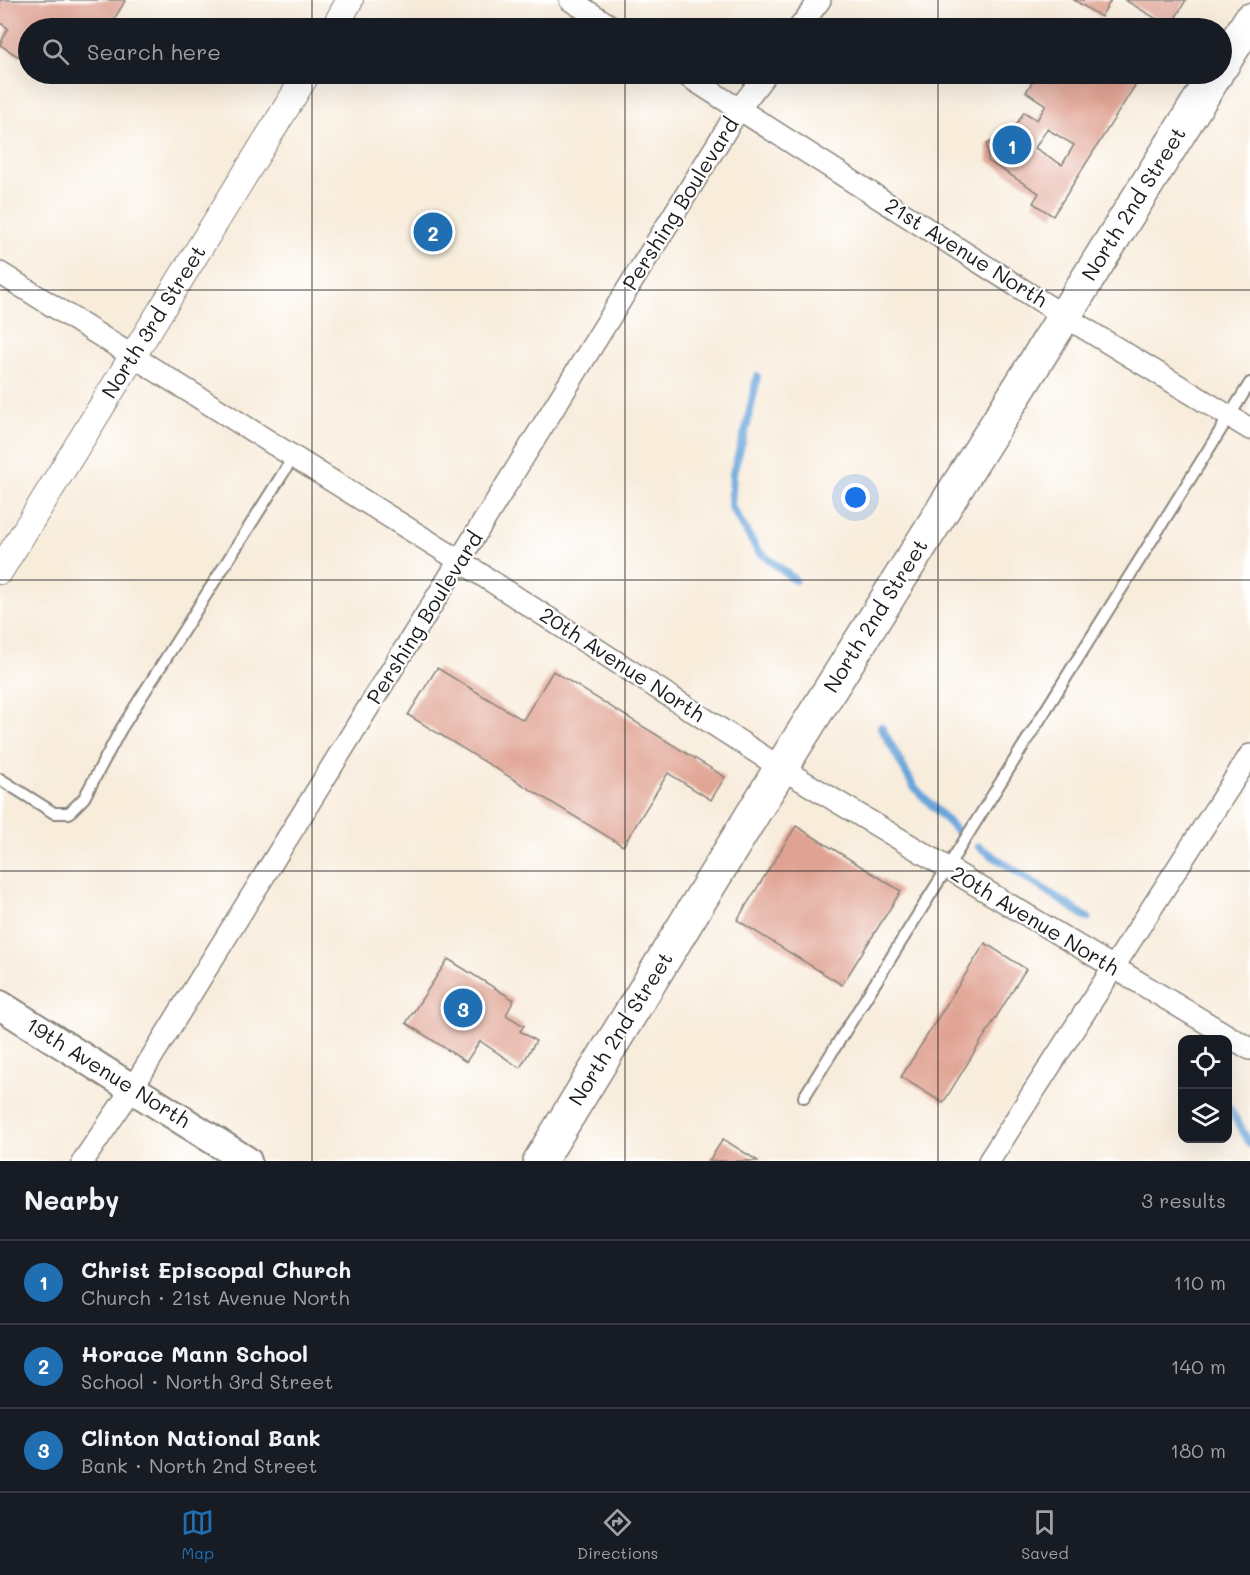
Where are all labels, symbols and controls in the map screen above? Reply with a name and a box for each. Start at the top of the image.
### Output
search box [18,18,1232,84]
icon: search [39,35,72,68]
text: Search here [87,37,221,66]
street label: Pershing Boulevard [616,112,744,295]
street label: North 2nd Street [1075,121,1191,285]
pin: 1 [992,122,1032,168]
street label: 21st Avenue North [881,191,1053,313]
pin: 2 [414,210,452,254]
street label: North 3rd Street [95,239,211,403]
your location [841,483,870,512]
street label: Pershing Boulevard [360,526,488,709]
street label: North 2nd Street [817,533,933,697]
street label: 20th Avenue North [535,600,710,727]
street label: 20th Avenue North [947,859,1125,981]
street label: North 2nd Street [562,946,678,1110]
pin: 3 [444,986,482,1030]
street label: 19th Avenue North [22,1010,196,1133]
map controls [1178,1035,1232,1143]
button: locate [1178,1035,1232,1089]
button: layers [1178,1089,1232,1143]
text: Nearby [24,1183,119,1217]
text: 3 results [1141,1187,1226,1213]
text: Christ Episcopal Church [81,1255,351,1284]
text: 1 [39,1269,48,1295]
text: 110 m [1173,1269,1226,1295]
text: Church · 21st Avenue North [81,1284,349,1310]
text: Horace Mann School [81,1339,308,1368]
text: 2 [38,1353,49,1379]
text: 140 m [1171,1353,1226,1379]
text: School · North 3rd Street [81,1368,333,1394]
text: Clinton National Bank [81,1423,321,1452]
text: 3 [38,1437,50,1463]
text: 180 m [1170,1437,1226,1463]
text: Bank · North 2nd Street [81,1452,317,1478]
tab: Map [181,1506,214,1563]
tab: Directions [577,1506,658,1563]
tab: Saved [1021,1506,1069,1563]

